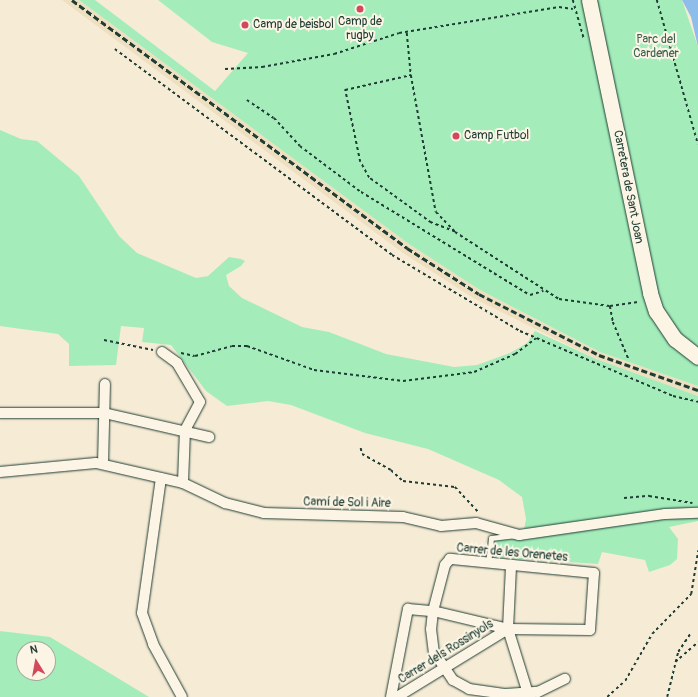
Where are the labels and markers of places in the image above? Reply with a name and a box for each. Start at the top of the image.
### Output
marker: Camp de rugby [355,4,365,14]
place label: Camp de rugby [338,15,382,43]
place label: Camp de beisbol [253,18,334,32]
marker: Camp de beisbol [240,20,250,30]
place label: Camp Futbol [464,129,529,143]
marker: Camp Futbol [451,131,461,141]

